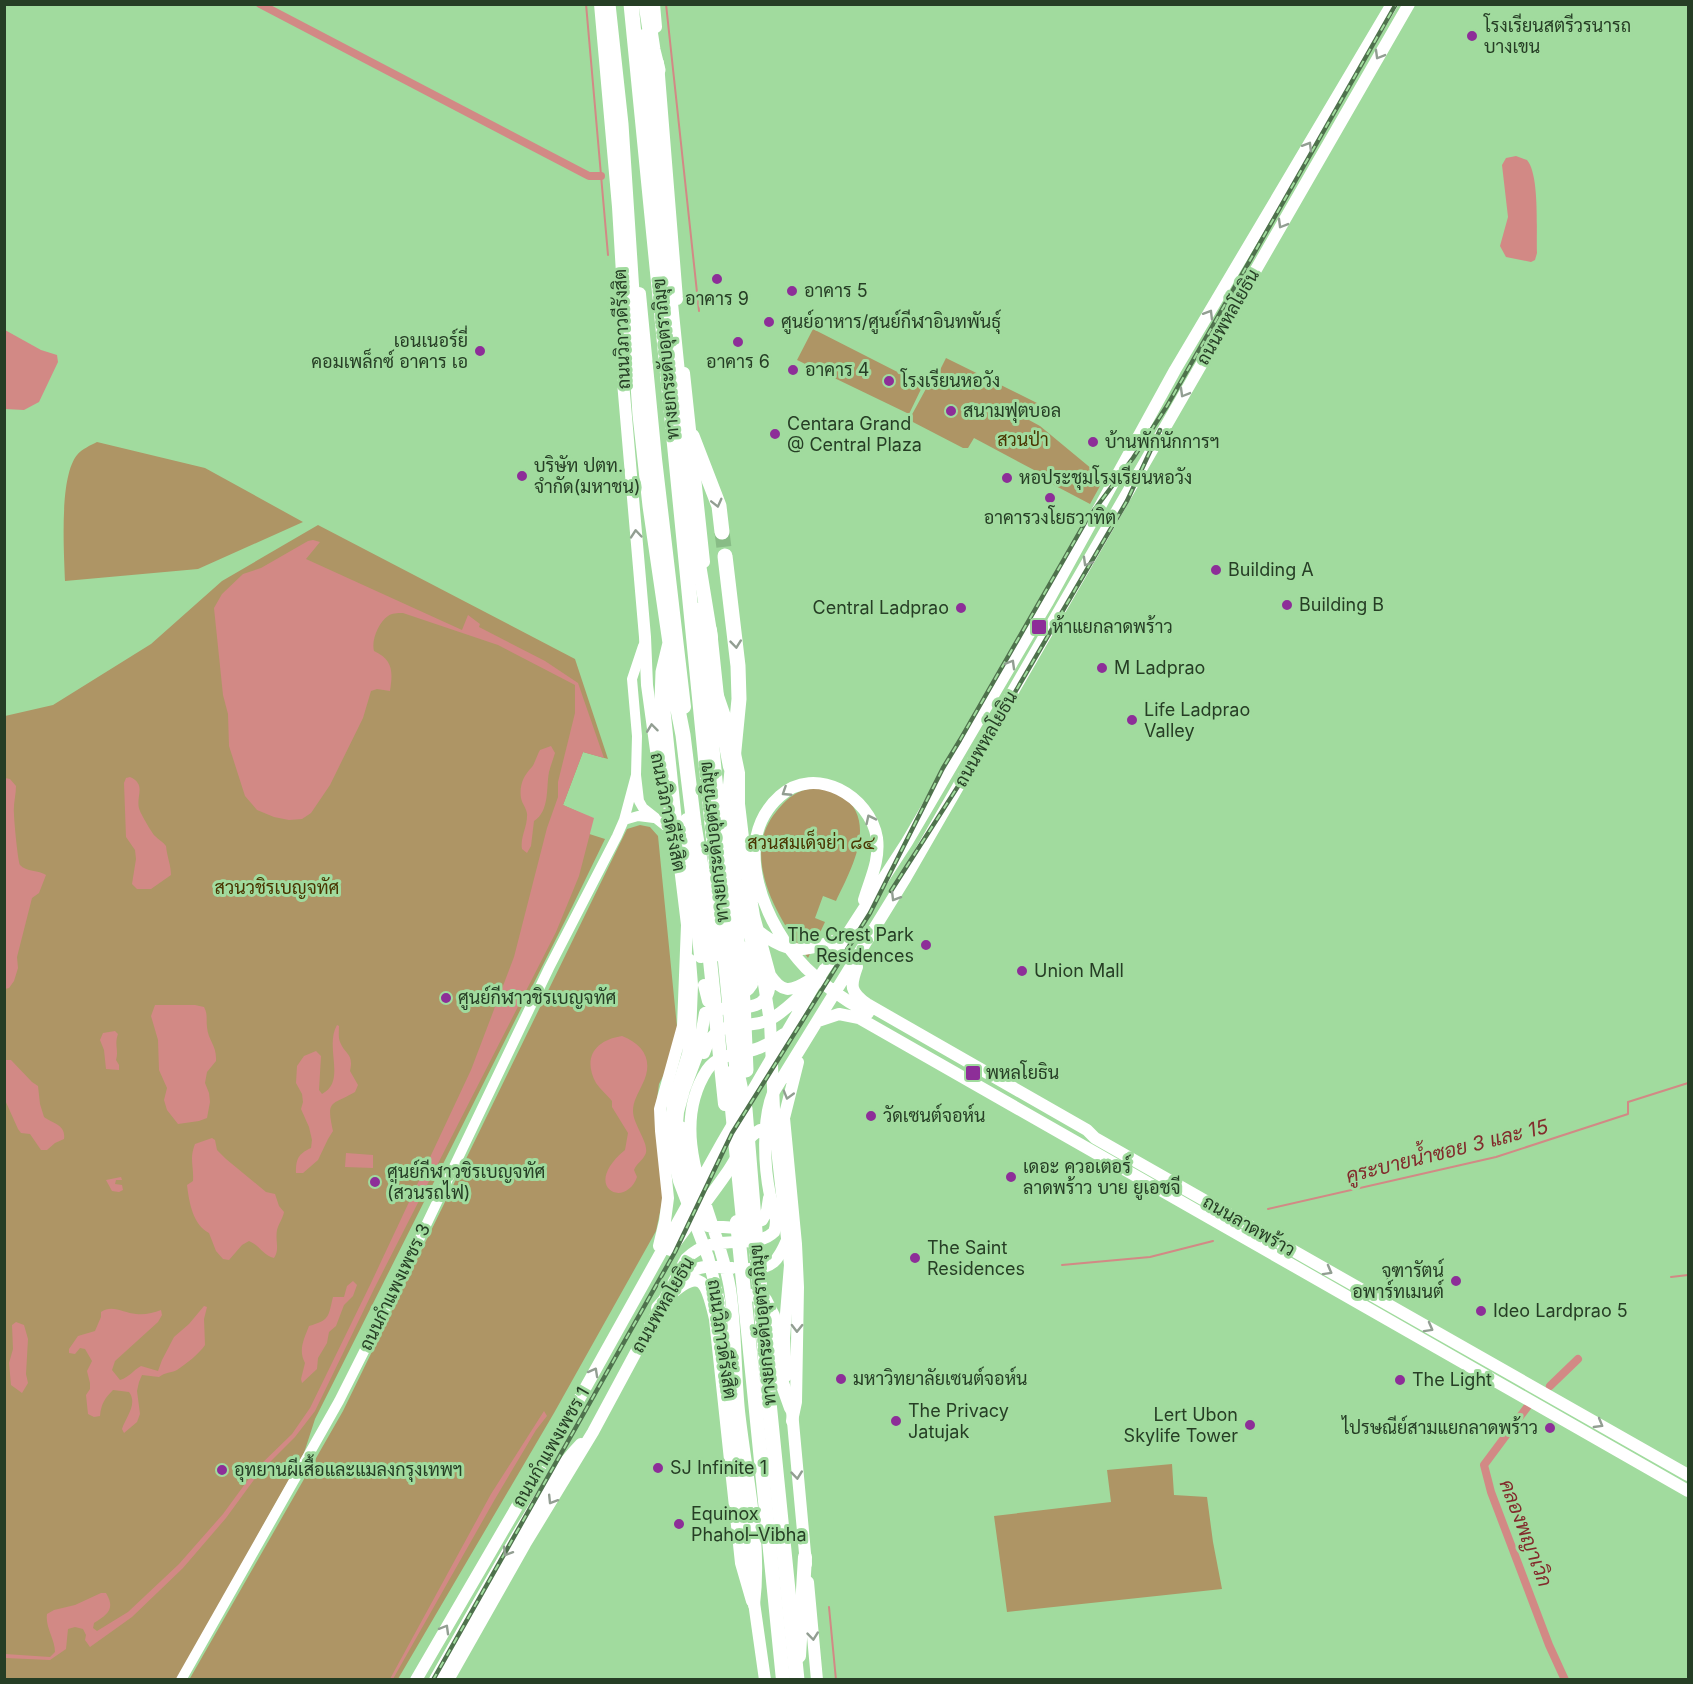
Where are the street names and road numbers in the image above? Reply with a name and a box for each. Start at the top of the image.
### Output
street label: ถนนพหลโยธิน [1190,264,1263,368]
street label: ถนนวิภาวดีรังสิต [607,268,634,390]
street label: ทางยกระดับอุตราภิมุข [648,277,685,441]
street label: ถนนพหลโยธิน [948,686,1021,790]
street label: ถนนวิภาวดีรังสิต [647,750,692,873]
street label: ทางยกระดับอุตราภิมุข [695,760,734,924]
street label: ถนนลาดพร้าว [1199,1190,1300,1260]
street label: ถนนกำแพงเพชร 3 [355,1220,434,1354]
street label: ทางยกระดับอุตราภิมุข [745,1243,782,1407]
street label: ถนนพหลโยธิน [625,1252,698,1356]
street label: ถนนวิภาวดีรังสิต [704,1278,743,1400]
street label: ถนนกำแพงเพชร 1 [508,1383,593,1510]

